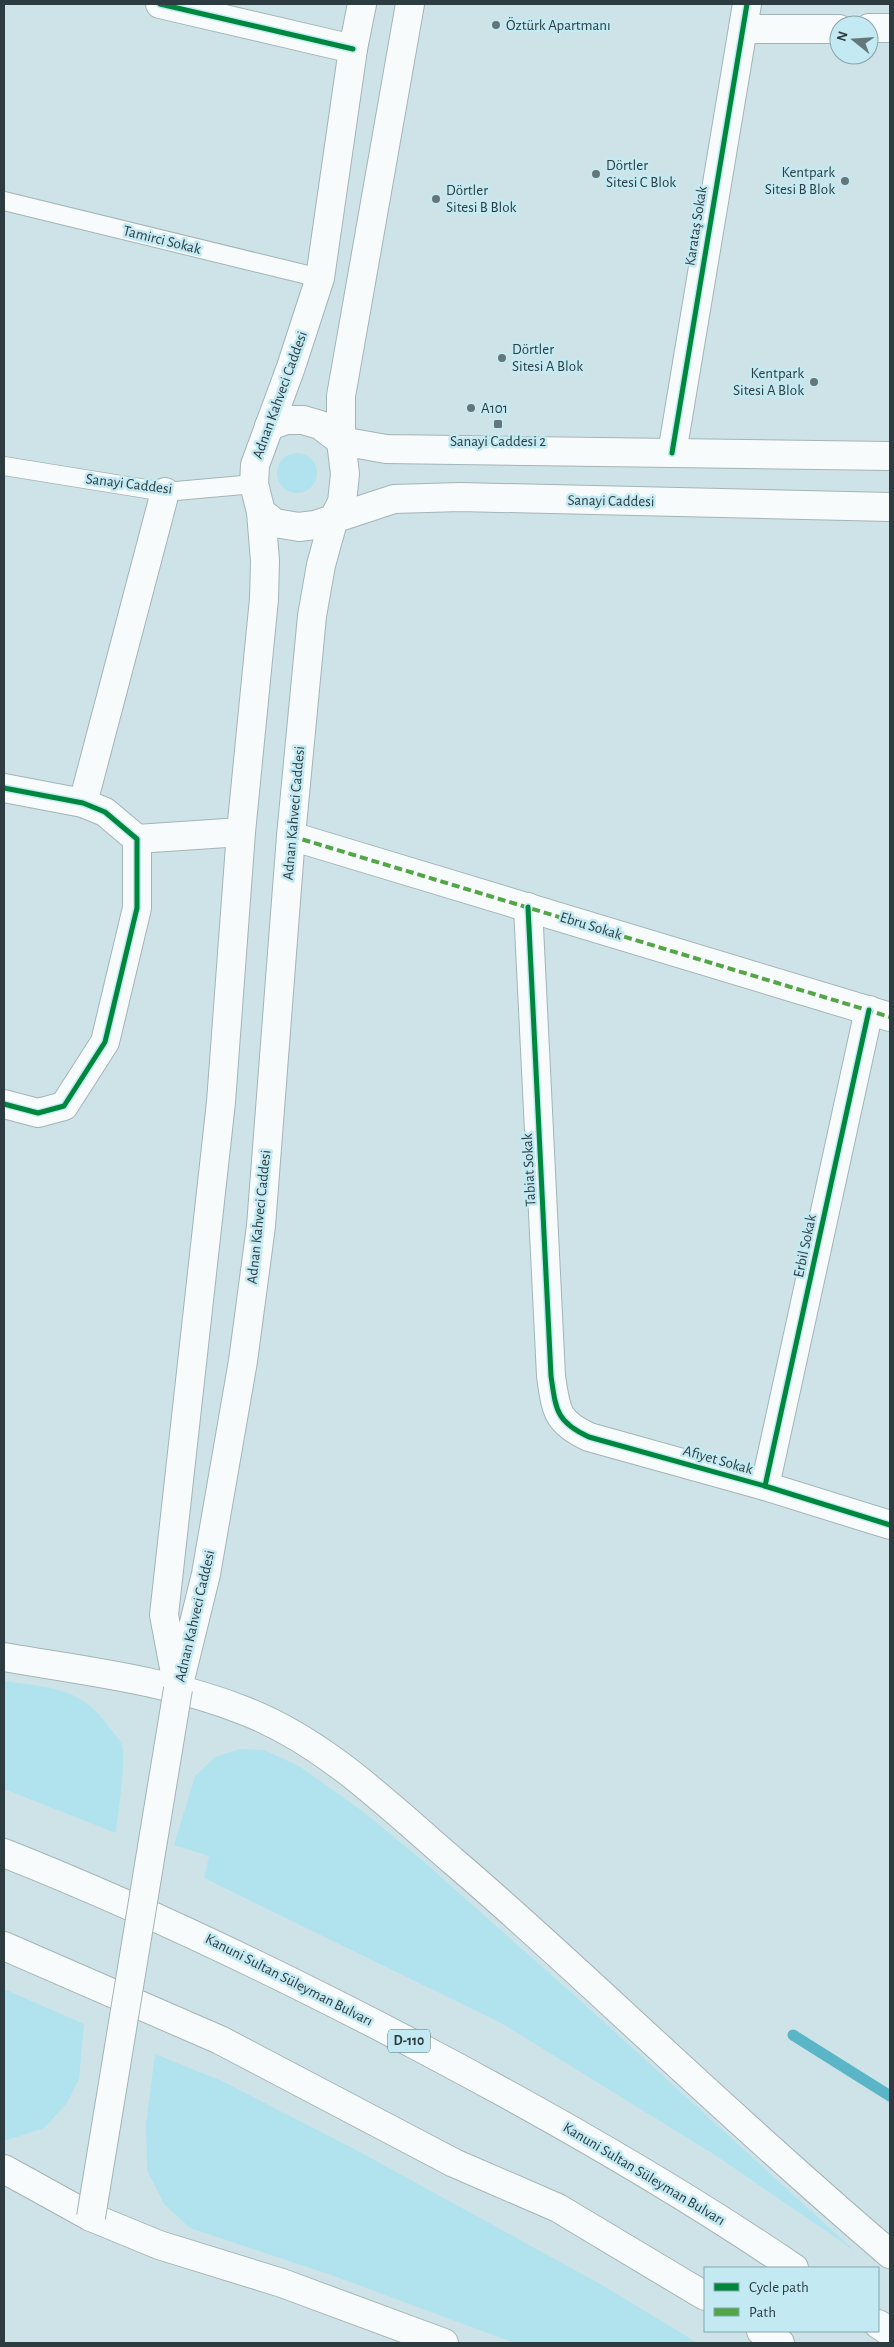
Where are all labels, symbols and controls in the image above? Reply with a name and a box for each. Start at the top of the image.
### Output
north arrow [829,15,879,65]
place label: Öztürk Apartmanı [506,16,611,33]
marker: Öztürk Apartmanı [490,19,502,31]
text: N [834,30,851,43]
place label: Dörtler Sitesi C Blok [606,158,676,190]
place label: Kentpark Sitesi B Blok [765,165,835,197]
marker: Dörtler Sitesi C Blok [590,168,602,180]
marker: Kentpark Sitesi B Blok [839,175,851,187]
place label: Dörtler Sitesi B Blok [446,183,517,215]
street label: Karataş Sokak [682,185,710,267]
marker: Dörtler Sitesi B Blok [430,193,442,205]
street label: Tamirci Sokak [121,223,203,257]
street label: Adnan Kahveci Caddesi [250,329,310,461]
place label: Dörtler Sitesi A Blok [512,342,583,374]
marker: Dörtler Sitesi A Blok [496,352,508,364]
place label: Kentpark Sitesi A Blok [733,366,804,398]
marker: Kentpark Sitesi A Blok [808,376,820,388]
place label: A101 [481,401,508,416]
marker: A101 [465,402,477,414]
marker: Sanayi Caddesi 2 [492,418,504,430]
place label: Sanayi Caddesi 2 [450,434,546,449]
street label: Sanayi Caddesi [85,471,173,497]
street label: Sanayi Caddesi [567,493,655,509]
street label: Adnan Kahveci Caddesi [281,745,307,881]
street label: Ebru Sokak [558,909,624,943]
street label: Tabiat Sokak [520,1133,538,1207]
street label: Adnan Kahveci Caddesi [245,1149,273,1285]
street label: Erbil Sokak [791,1213,819,1279]
street label: Afiyet Sokak [681,1443,755,1477]
street label: Adnan Kahveci Caddesi [173,1549,217,1683]
street label: Kanuni Sultan Süleyman Bulvarı [203,1931,375,2029]
road number: D-110 [388,2030,430,2052]
street label: Kanuni Sultan Süleyman Bulvarı [561,2120,727,2228]
legend [704,2267,879,2332]
text: Cycle path [749,2280,809,2295]
text: Path [749,2305,776,2320]

